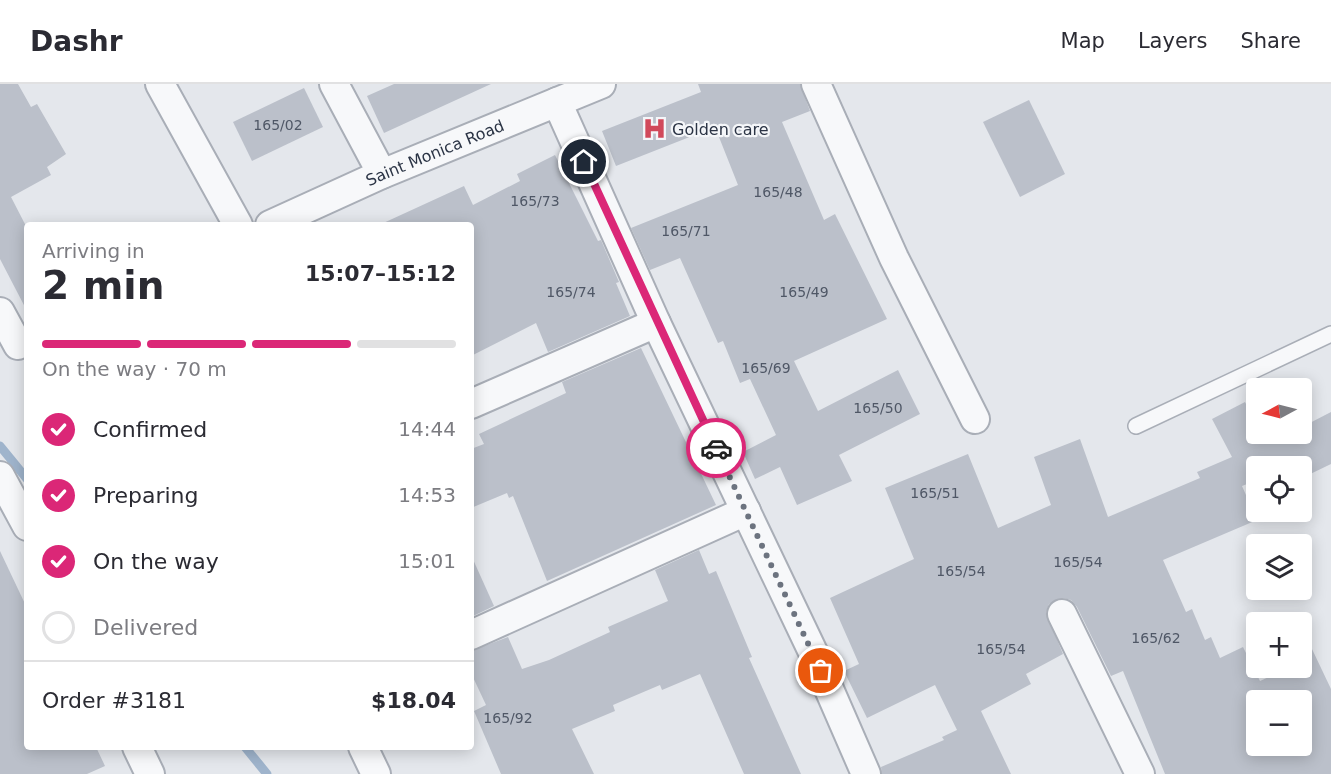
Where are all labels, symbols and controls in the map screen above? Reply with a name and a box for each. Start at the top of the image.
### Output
text: Dashr [30,25,123,58]
text: Map [1061,29,1105,53]
text: Layers [1138,29,1207,53]
text: Share [1240,29,1301,53]
street label: Saint Monica Road [363,115,507,190]
hospital icon: Golden care [641,116,667,142]
house number: 165/02 [253,117,303,133]
place label: Golden care [672,120,769,139]
pin [558,136,609,187]
icon: home [567,145,600,178]
house number: 165/48 [753,184,803,200]
house number: 165/73 [510,193,560,209]
house number: 165/71 [661,223,711,239]
text: Arriving in [42,239,145,263]
text: 15:07–15:12 [305,261,456,286]
text: 2 min [42,263,164,308]
house number: 165/74 [546,284,596,300]
house number: 165/49 [779,284,829,300]
text: On the way · 70 m [42,357,227,381]
house number: 165/69 [741,360,791,376]
north arrow [1246,378,1312,444]
map controls [1246,378,1312,756]
house number: 165/50 [853,400,903,416]
icon: check [42,413,75,446]
text: Confirmed [93,417,207,442]
text: 14:44 [398,417,456,441]
courier [686,418,746,478]
icon: car [700,432,733,465]
button: locate [1246,456,1312,522]
icon: check [42,479,75,512]
text: Preparing [93,483,199,508]
text: 14:53 [398,483,456,507]
house number: 165/51 [910,485,960,501]
button: layers [1246,534,1312,600]
icon: check [42,545,75,578]
text: On the way [93,549,219,574]
text: 15:01 [398,549,456,573]
house number: 165/54 [1053,554,1103,570]
house number: 165/54 [936,563,986,579]
button: + [1246,612,1312,678]
text: Delivered [93,615,198,640]
house number: 165/62 [1131,630,1181,646]
house number: 165/54 [976,641,1026,657]
pin [795,645,846,696]
icon: bag [804,654,837,687]
text: Order #3181 [42,688,186,713]
text: $18.04 [371,688,456,713]
button: − [1246,690,1312,756]
house number: 165/92 [483,710,533,726]

